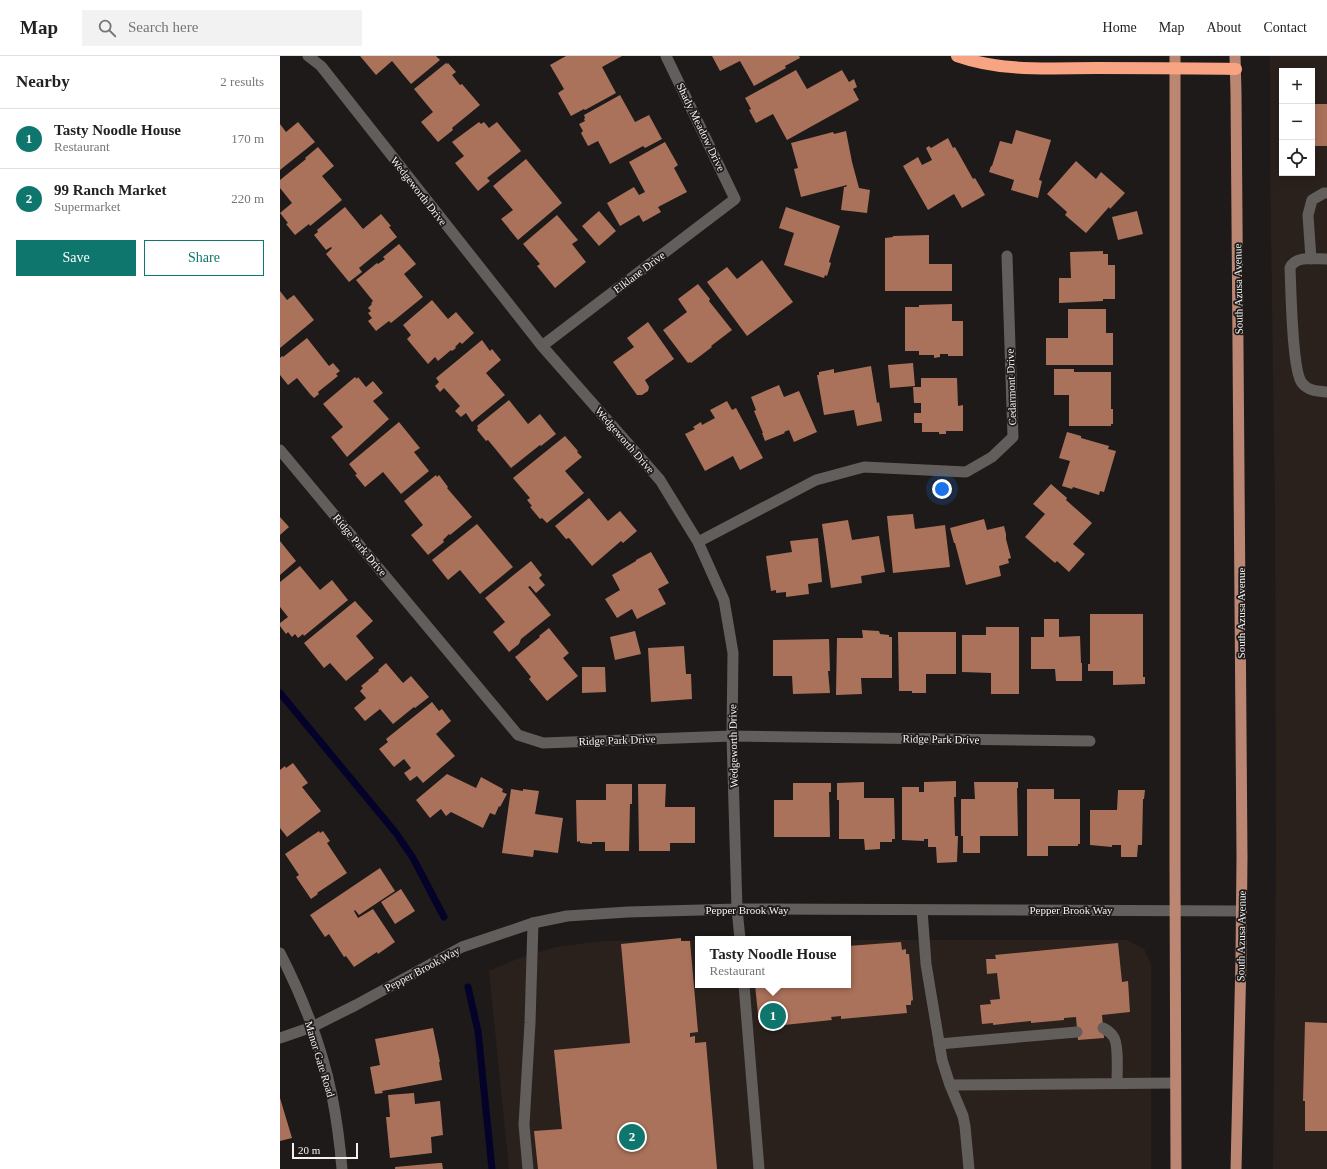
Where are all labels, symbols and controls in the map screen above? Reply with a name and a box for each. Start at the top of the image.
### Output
search box [82,10,362,46]
text: Map [20,17,58,38]
icon: search [96,17,118,39]
text: Search here [128,19,198,35]
text: Home [1103,20,1137,35]
text: Map [1159,20,1184,35]
text: About [1206,20,1241,35]
text: Contact [1263,20,1307,35]
map controls [1279,68,1315,176]
button: + [1279,68,1315,104]
text: Nearby [16,72,70,91]
text: 2 results [220,74,264,89]
street label: Shady Meadow Drive [674,81,728,173]
button: − [1279,104,1315,140]
text: Tasty Noodle House [54,122,181,138]
text: 1 [26,131,32,146]
text: 170 m [231,131,264,146]
text: Restaurant [54,139,110,154]
button: locate [1279,140,1315,176]
street label: Wedgeworth Drive [388,154,450,228]
text: 99 Ranch Market [54,182,167,198]
text: 2 [26,191,32,206]
text: 220 m [231,191,264,206]
text: Supermarket [54,199,120,214]
button: Save [16,240,136,276]
button: Share [144,240,264,276]
street label: South Azusa Avenue [1231,243,1245,335]
street label: Elklane Drive [611,249,667,295]
street label: Cedarmont Drive [1004,348,1018,426]
street label: Wedgeworth Drive [593,404,657,476]
your location [932,479,952,499]
street label: Ridge Park Drive [331,512,389,578]
street label: South Azusa Avenue [1235,567,1247,658]
street label: Wedgeworth Drive [726,704,740,788]
street label: Ridge Park Drive [902,732,980,746]
street label: Ridge Park Drive [578,733,656,747]
street label: South Azusa Avenue [1234,890,1248,982]
street label: Pepper Brook Way [705,904,789,916]
street label: Pepper Brook Way [1029,904,1113,916]
popup [695,936,851,988]
street label: Pepper Brook Way [382,944,462,994]
text: Tasty Noodle House [710,946,836,962]
text: Restaurant [710,963,765,978]
pin: 1 [760,1001,786,1031]
street label: Manor Gate Road [303,1020,337,1099]
pin: 2 [619,1122,645,1152]
scale bar [292,1141,358,1160]
text: 20 m [298,1144,320,1156]

